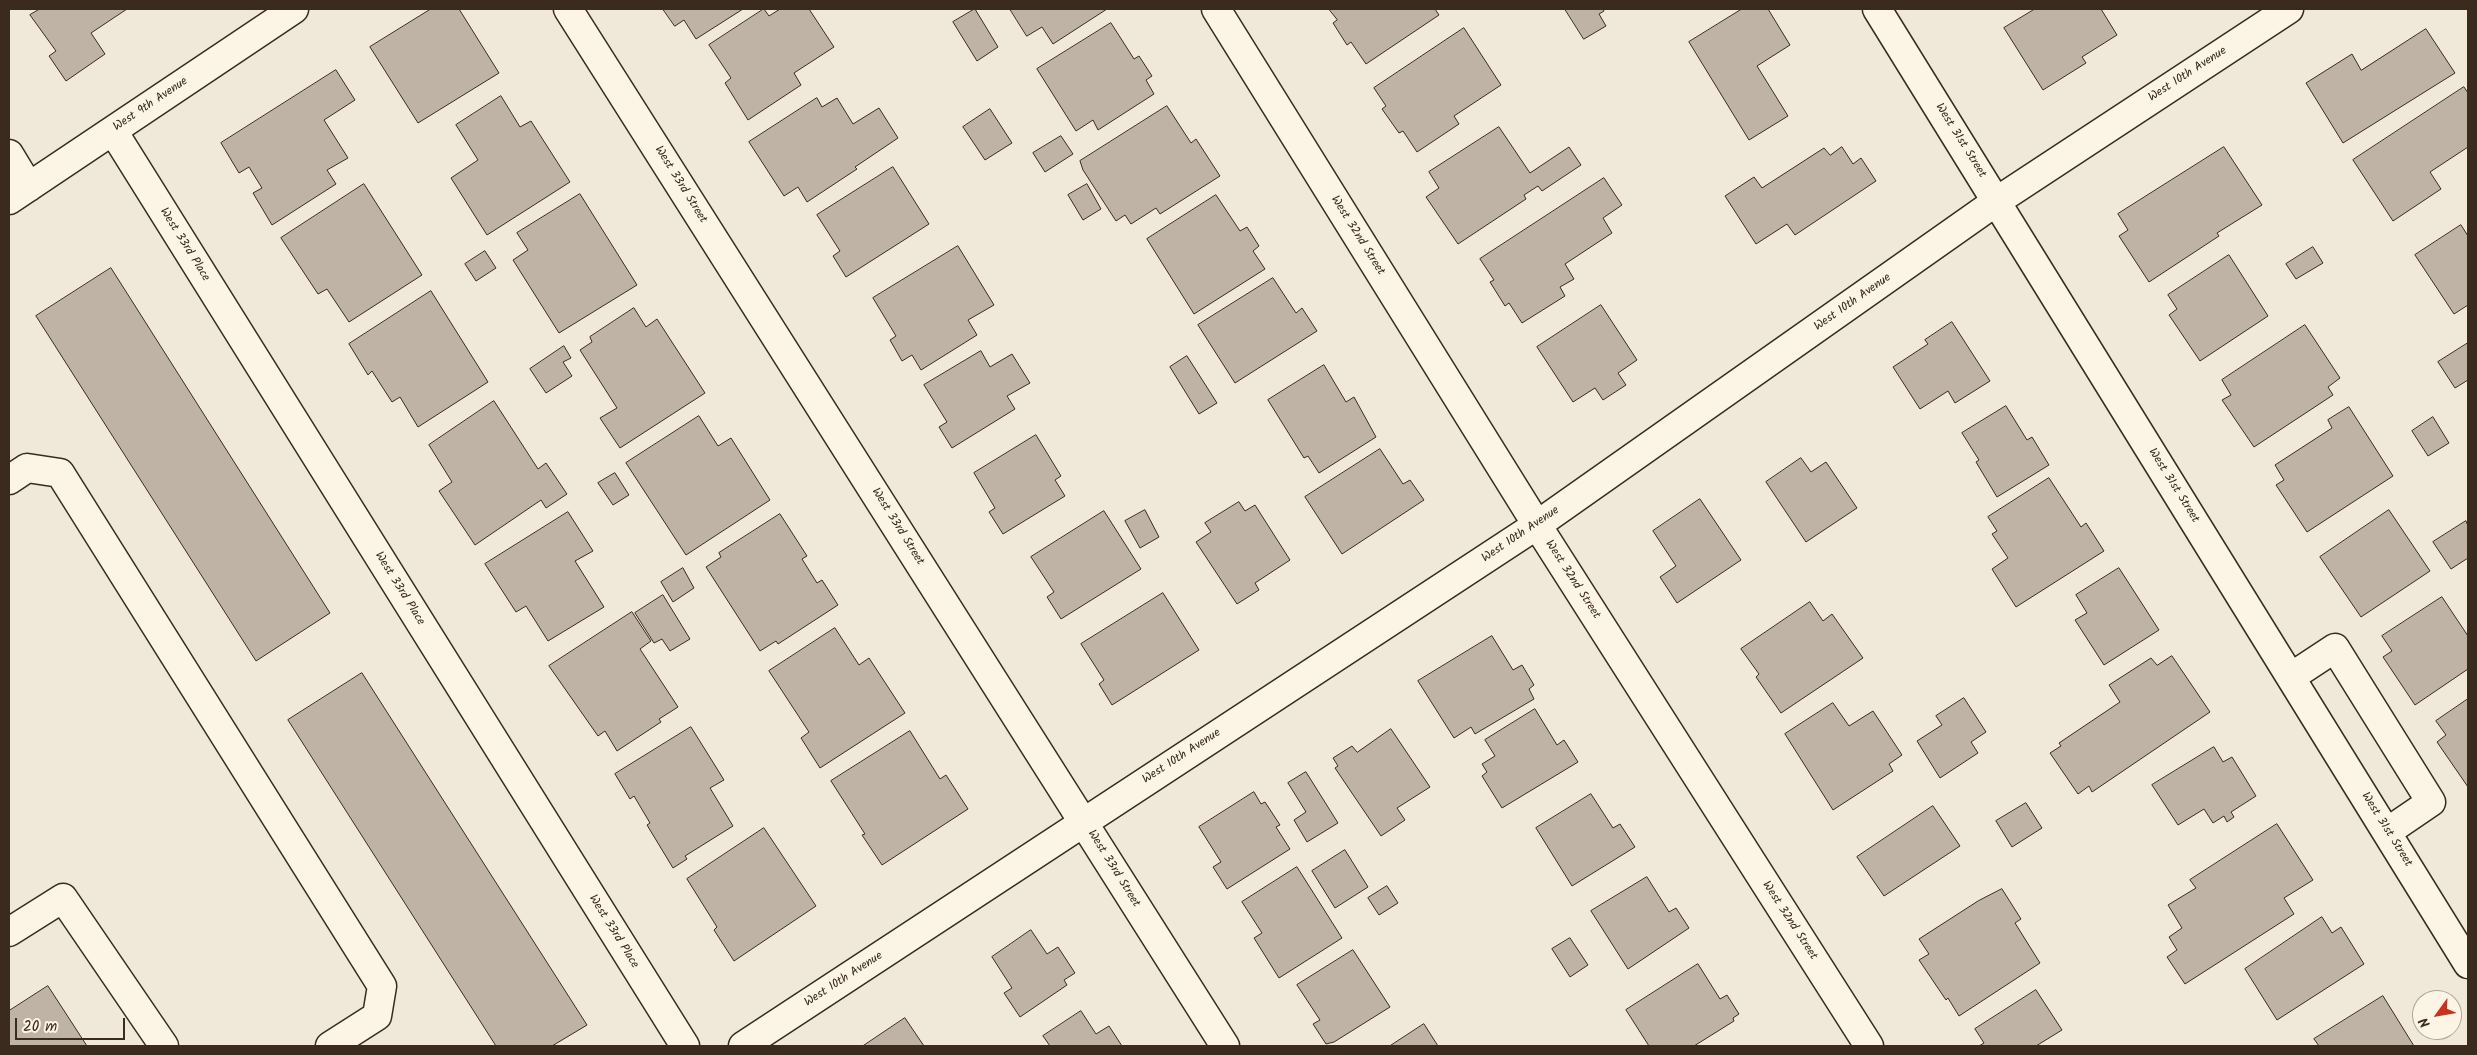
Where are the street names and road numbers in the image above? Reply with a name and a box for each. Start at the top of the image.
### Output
street label: West 10th Avenue [2146,44,2230,106]
street label: West 9th Avenue [111,75,191,135]
street label: West 31st Street [1931,101,1989,181]
street label: West 33rd Street [651,144,709,226]
street label: West 32nd Street [1327,194,1387,278]
street label: West 33rd Place [156,206,212,284]
street label: West 10th Avenue [1812,271,1894,335]
street label: West 31st Street [2144,446,2202,526]
street label: West 33rd Street [868,486,926,568]
street label: West 10th Avenue [1480,504,1562,566]
street label: West 32nd Street [1541,538,1603,622]
street label: West 33rd Place [371,550,427,628]
street label: West 10th Avenue [1140,726,1224,788]
street label: West 31st Street [2357,790,2415,870]
street label: West 33rd Street [1084,828,1142,910]
street label: West 32nd Street [1758,879,1820,963]
street label: West 33rd Place [585,893,641,971]
street label: West 10th Avenue [802,949,886,1011]

